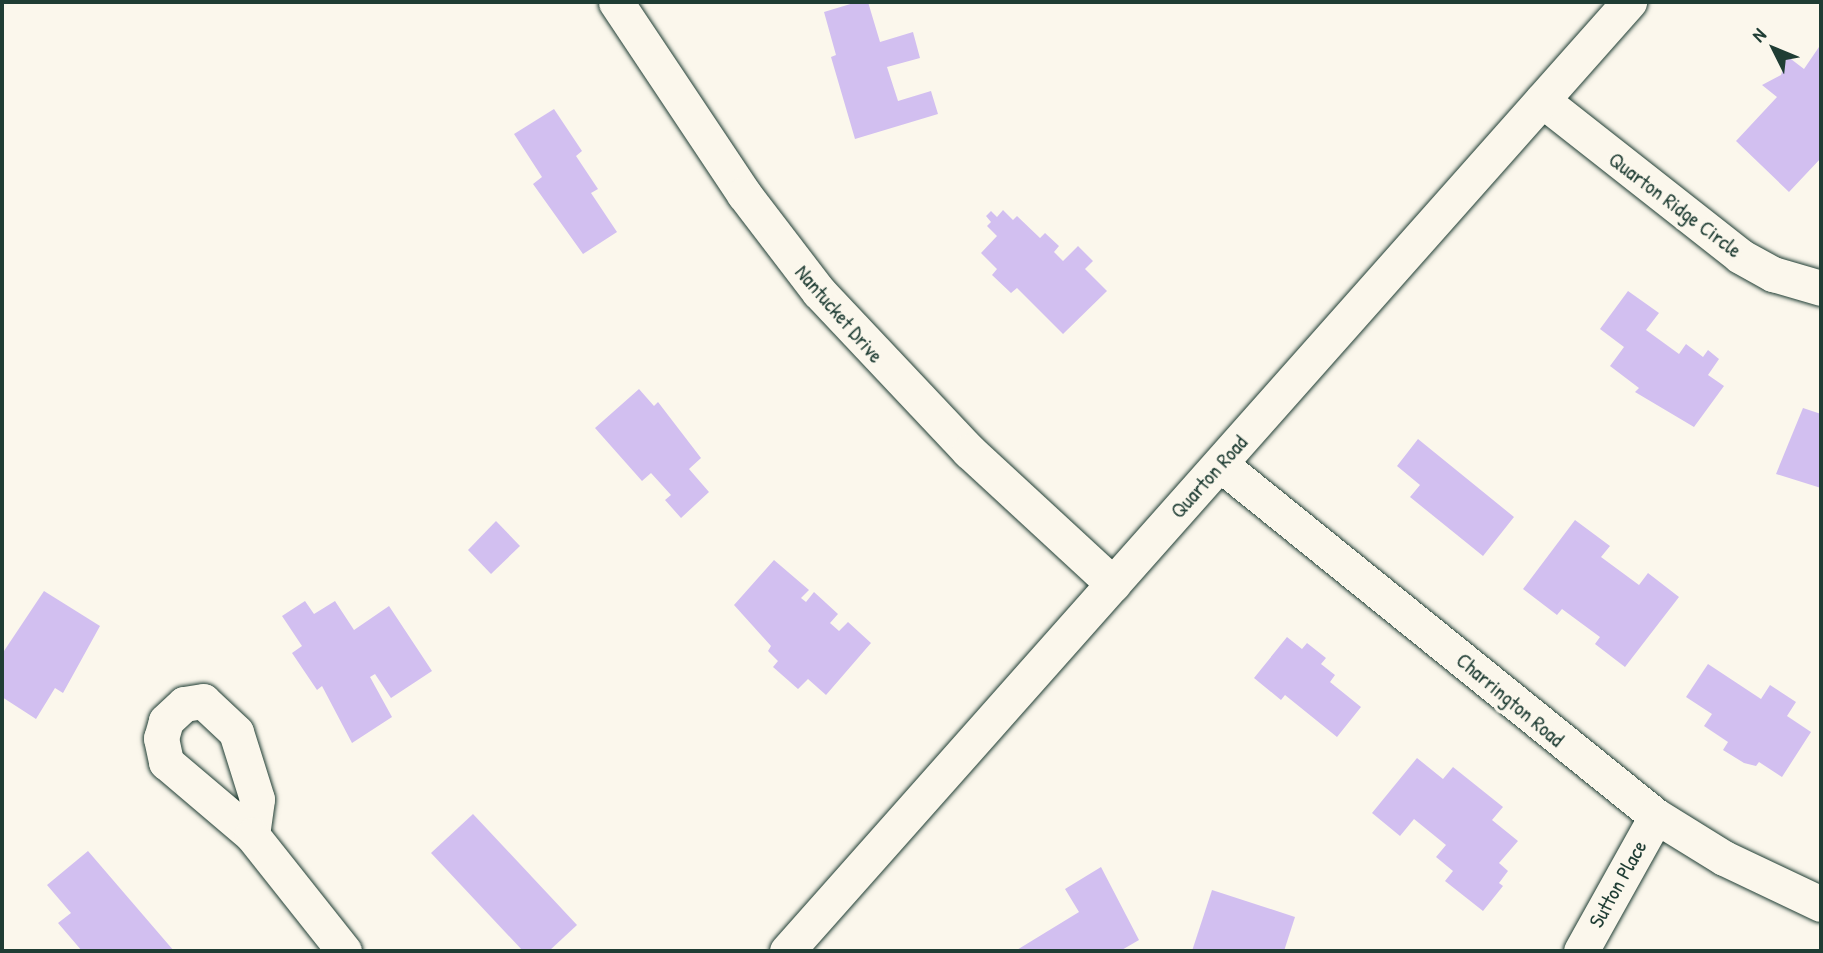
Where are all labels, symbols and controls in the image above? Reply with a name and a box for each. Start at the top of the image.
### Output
north arrow [1739,14,1809,84]
text: N [1746,22,1772,47]
street label: Quarton Ridge Circle [1604,147,1746,263]
street label: Nantucket Drive [790,260,888,368]
street label: Quarton Road [1165,430,1253,524]
street label: Charrington Road [1451,648,1569,752]
street label: Sutton Place [1584,836,1652,932]

